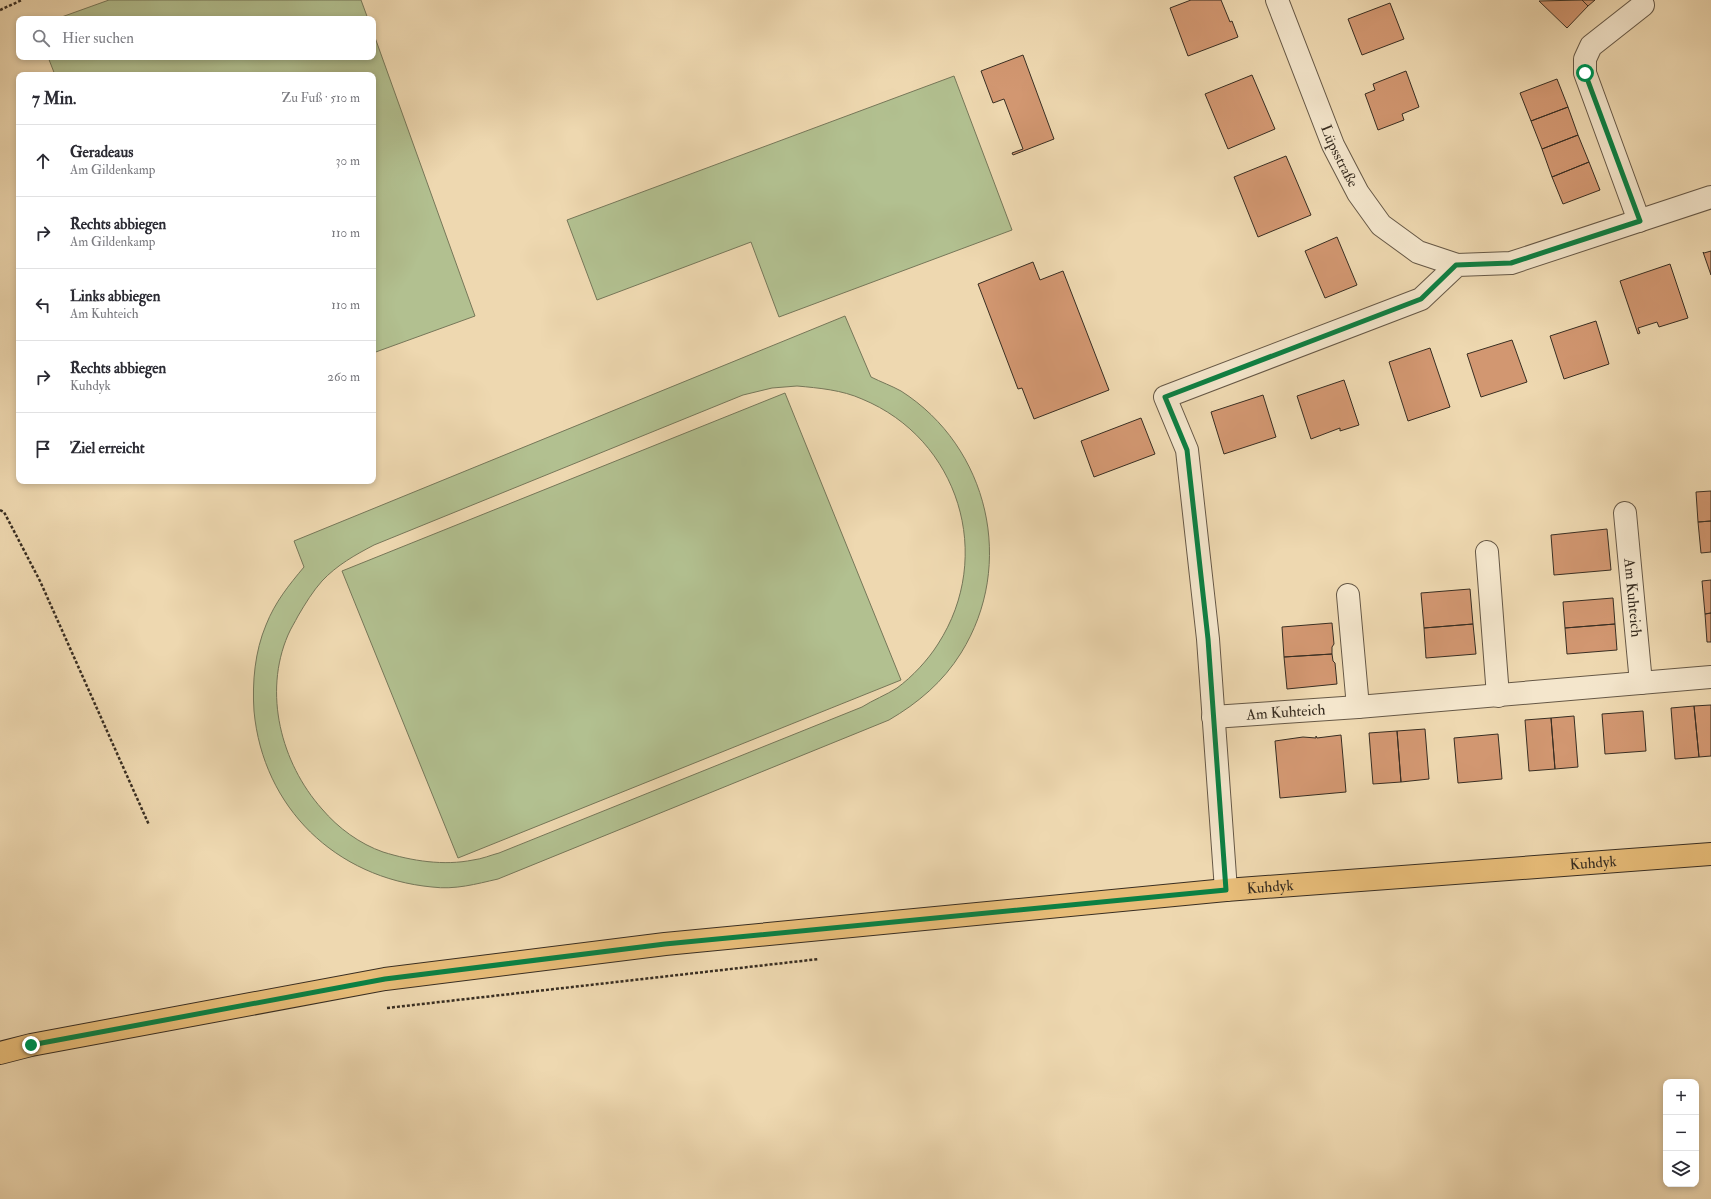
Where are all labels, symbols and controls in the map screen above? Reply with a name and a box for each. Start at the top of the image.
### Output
search box [16,16,376,60]
icon: search [30,27,52,49]
text: Hier suchen [62,29,134,48]
route start [1576,64,1594,82]
text: 7 Min. [32,88,76,109]
text: Zu Fuß · 510 m [281,90,360,106]
street label: Lüpsstraße [1316,122,1363,190]
text: Geradeaus [70,143,133,162]
icon: ahead [32,150,54,172]
text: 30 m [336,153,360,169]
text: Am Gildenkamp [70,162,155,178]
text: Rechts abbiegen [70,215,166,234]
icon: right [32,222,54,244]
text: 110 m [331,225,360,241]
text: Am Gildenkamp [70,234,155,250]
text: Links abbiegen [70,287,160,306]
icon: left [32,294,54,316]
text: 110 m [331,297,360,313]
text: Am Kuhteich [70,306,139,322]
text: Rechts abbiegen [70,359,166,378]
icon: right [32,366,54,388]
text: 260 m [327,369,360,385]
text: Kuhdyk [70,378,111,394]
icon: arrive [32,438,54,460]
text: Ziel erreicht [70,439,145,458]
street label: Am Kuhteich [1620,556,1646,638]
street label: Am Kuhteich [1245,700,1326,724]
street label: Kuhdyk [1569,852,1617,874]
street label: Kuhdyk [1246,876,1294,898]
route end [22,1036,40,1054]
map controls [1663,1079,1699,1187]
button: + [1663,1079,1699,1115]
button: − [1663,1115,1699,1151]
button: layers [1663,1151,1699,1187]

